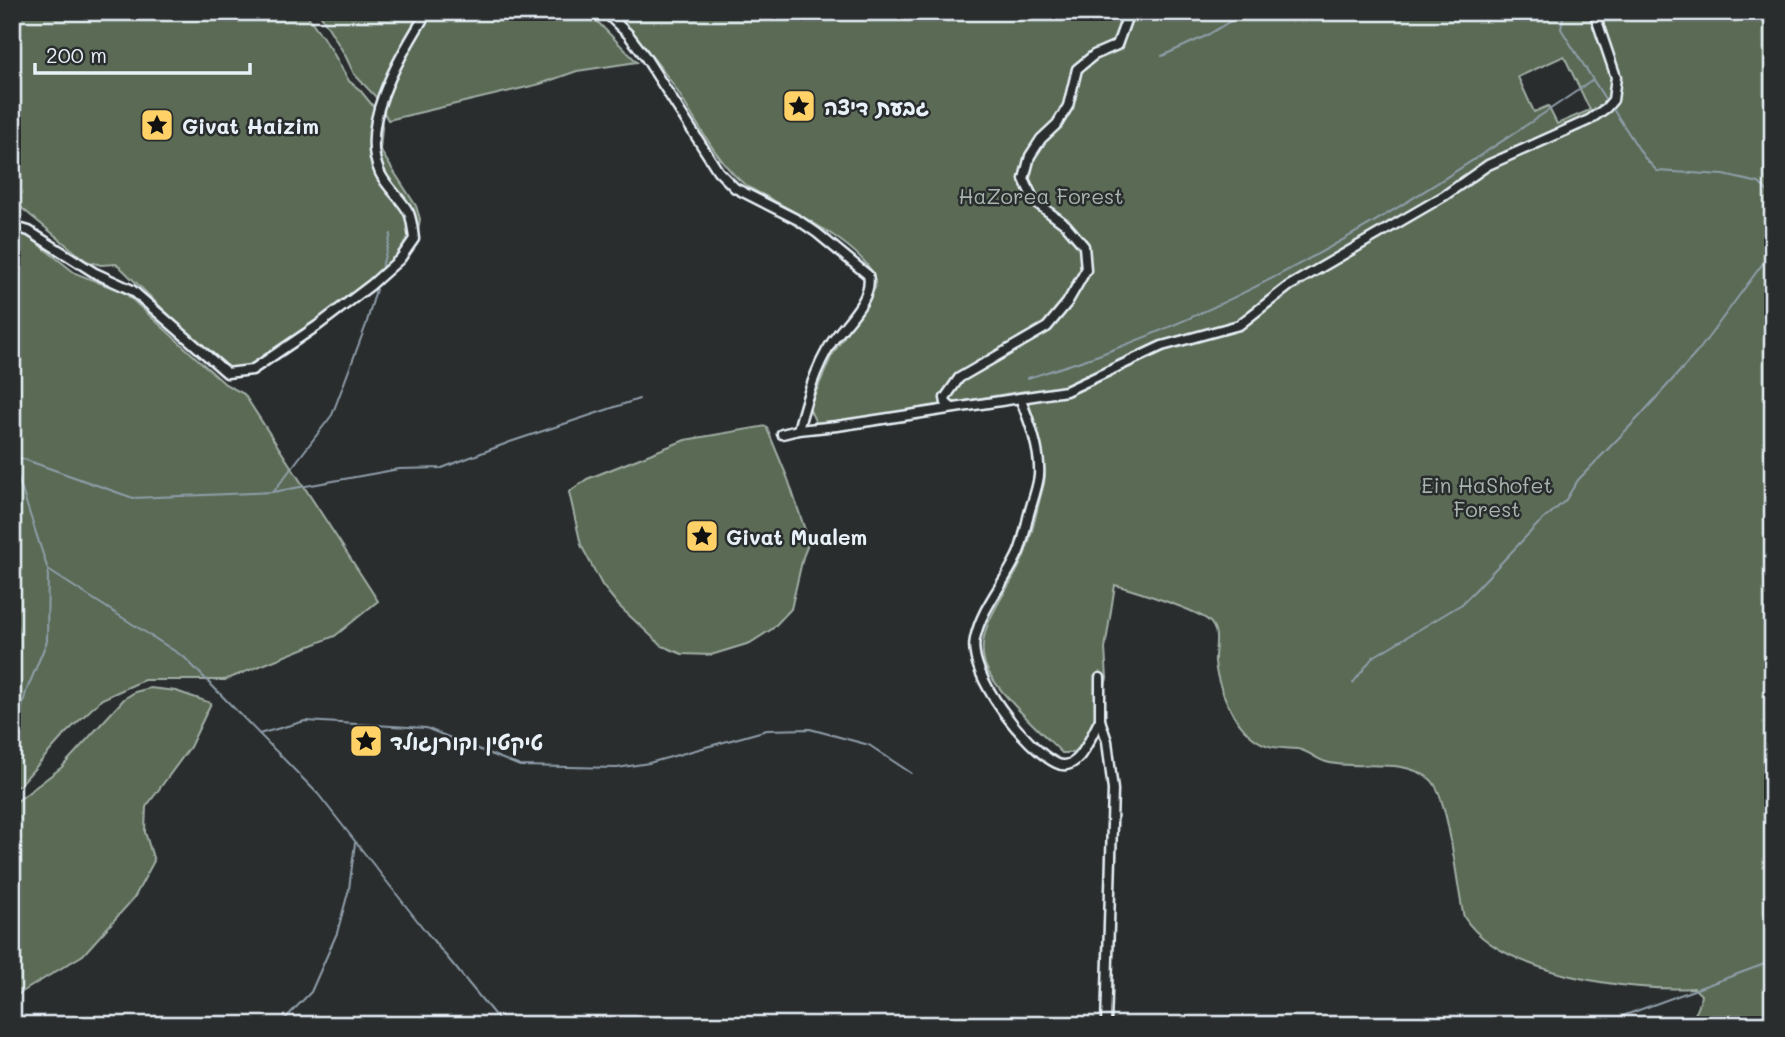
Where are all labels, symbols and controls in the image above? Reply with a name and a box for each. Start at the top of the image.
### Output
scale bar [35,32,250,76]
text: 200 m [46,41,107,68]
place icon: גבעת דיצה [780,87,818,125]
place label: גבעת דיצה [824,93,930,120]
place icon: Givat Haizim [138,106,176,144]
place label: Givat Haizim [182,112,319,139]
park label: HaZorea Forest [958,182,1124,209]
park label: Ein HaShofet Forest [1421,471,1553,522]
place icon: Givat Mualem [683,517,721,555]
place label: Givat Mualem [726,523,867,550]
place icon: טיקטין וקורנגולד [347,722,385,760]
place label: טיקטין וקורנגולד [390,728,543,756]

